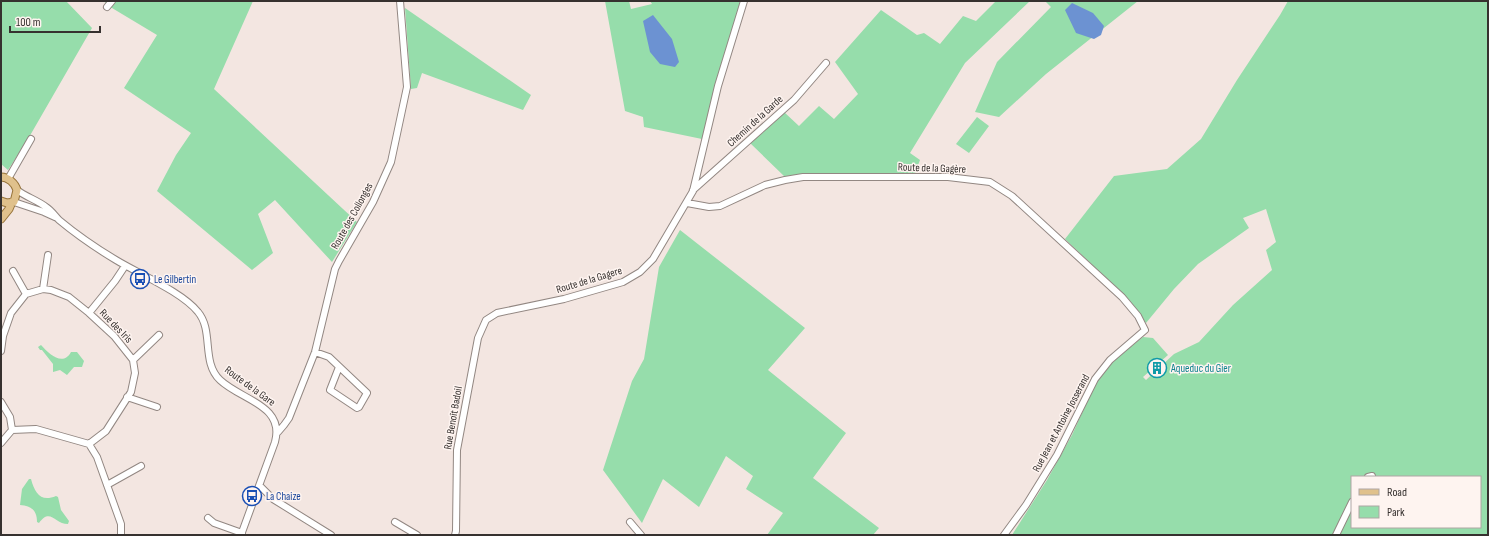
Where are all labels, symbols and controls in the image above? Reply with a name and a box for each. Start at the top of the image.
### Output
scale bar [10,8,100,34]
text: 100 m [16,15,41,30]
street label: Chemin de la Garde [724,93,786,149]
street label: Route de la Gagère [898,160,966,176]
street label: Route des Collonges [328,180,376,252]
street label: Route de la Gagere [554,264,624,296]
bus stop icon: Le Gilbertin [129,268,151,290]
place label: Le Gilbertin [154,273,196,286]
street label: Rue des Iris [97,306,135,346]
building icon: Aqueduc du Gier [1146,357,1168,379]
place label: Aqueduc du Gier [1170,362,1231,375]
street label: Route de la Gare [222,363,278,409]
street label: Rue Jean et Antoine Josserand [1030,372,1092,474]
street label: Rue Benoît Badoil [441,385,465,451]
legend [1351,476,1481,528]
bus stop icon: La Chaize [241,485,263,507]
text: Road [1387,485,1407,500]
place label: La Chaize [266,490,301,503]
text: Park [1387,505,1405,520]

